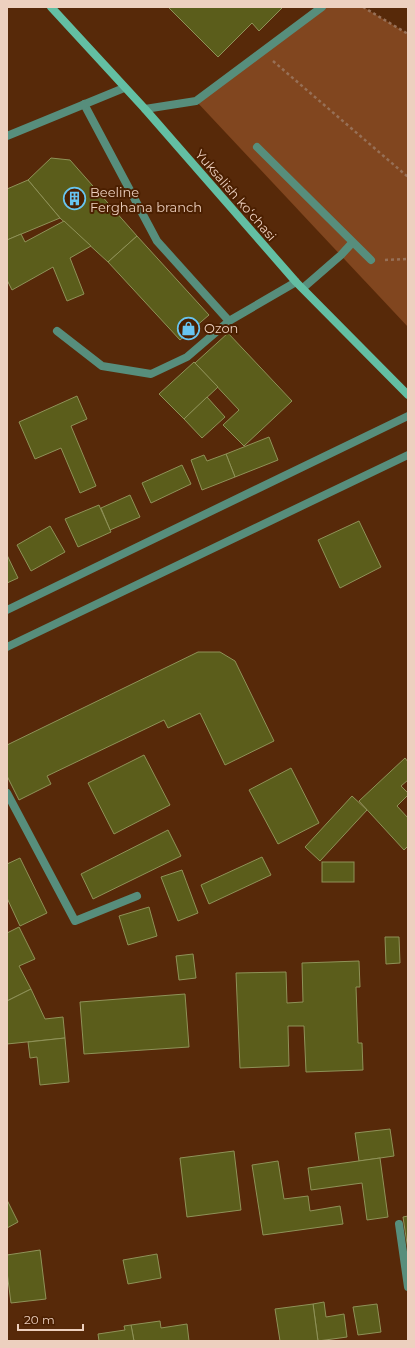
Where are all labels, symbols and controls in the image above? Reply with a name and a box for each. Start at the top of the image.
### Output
street label: Yuksalish koʻchasi [192,146,280,244]
place label: Beeline Ferghana branch [90,184,202,215]
building icon: Beeline Ferghana branch [61,186,87,212]
shop icon: Ozon [175,315,201,341]
place label: Ozon [204,320,238,336]
scale bar [18,1306,83,1332]
text: 20 m [24,1312,55,1327]

